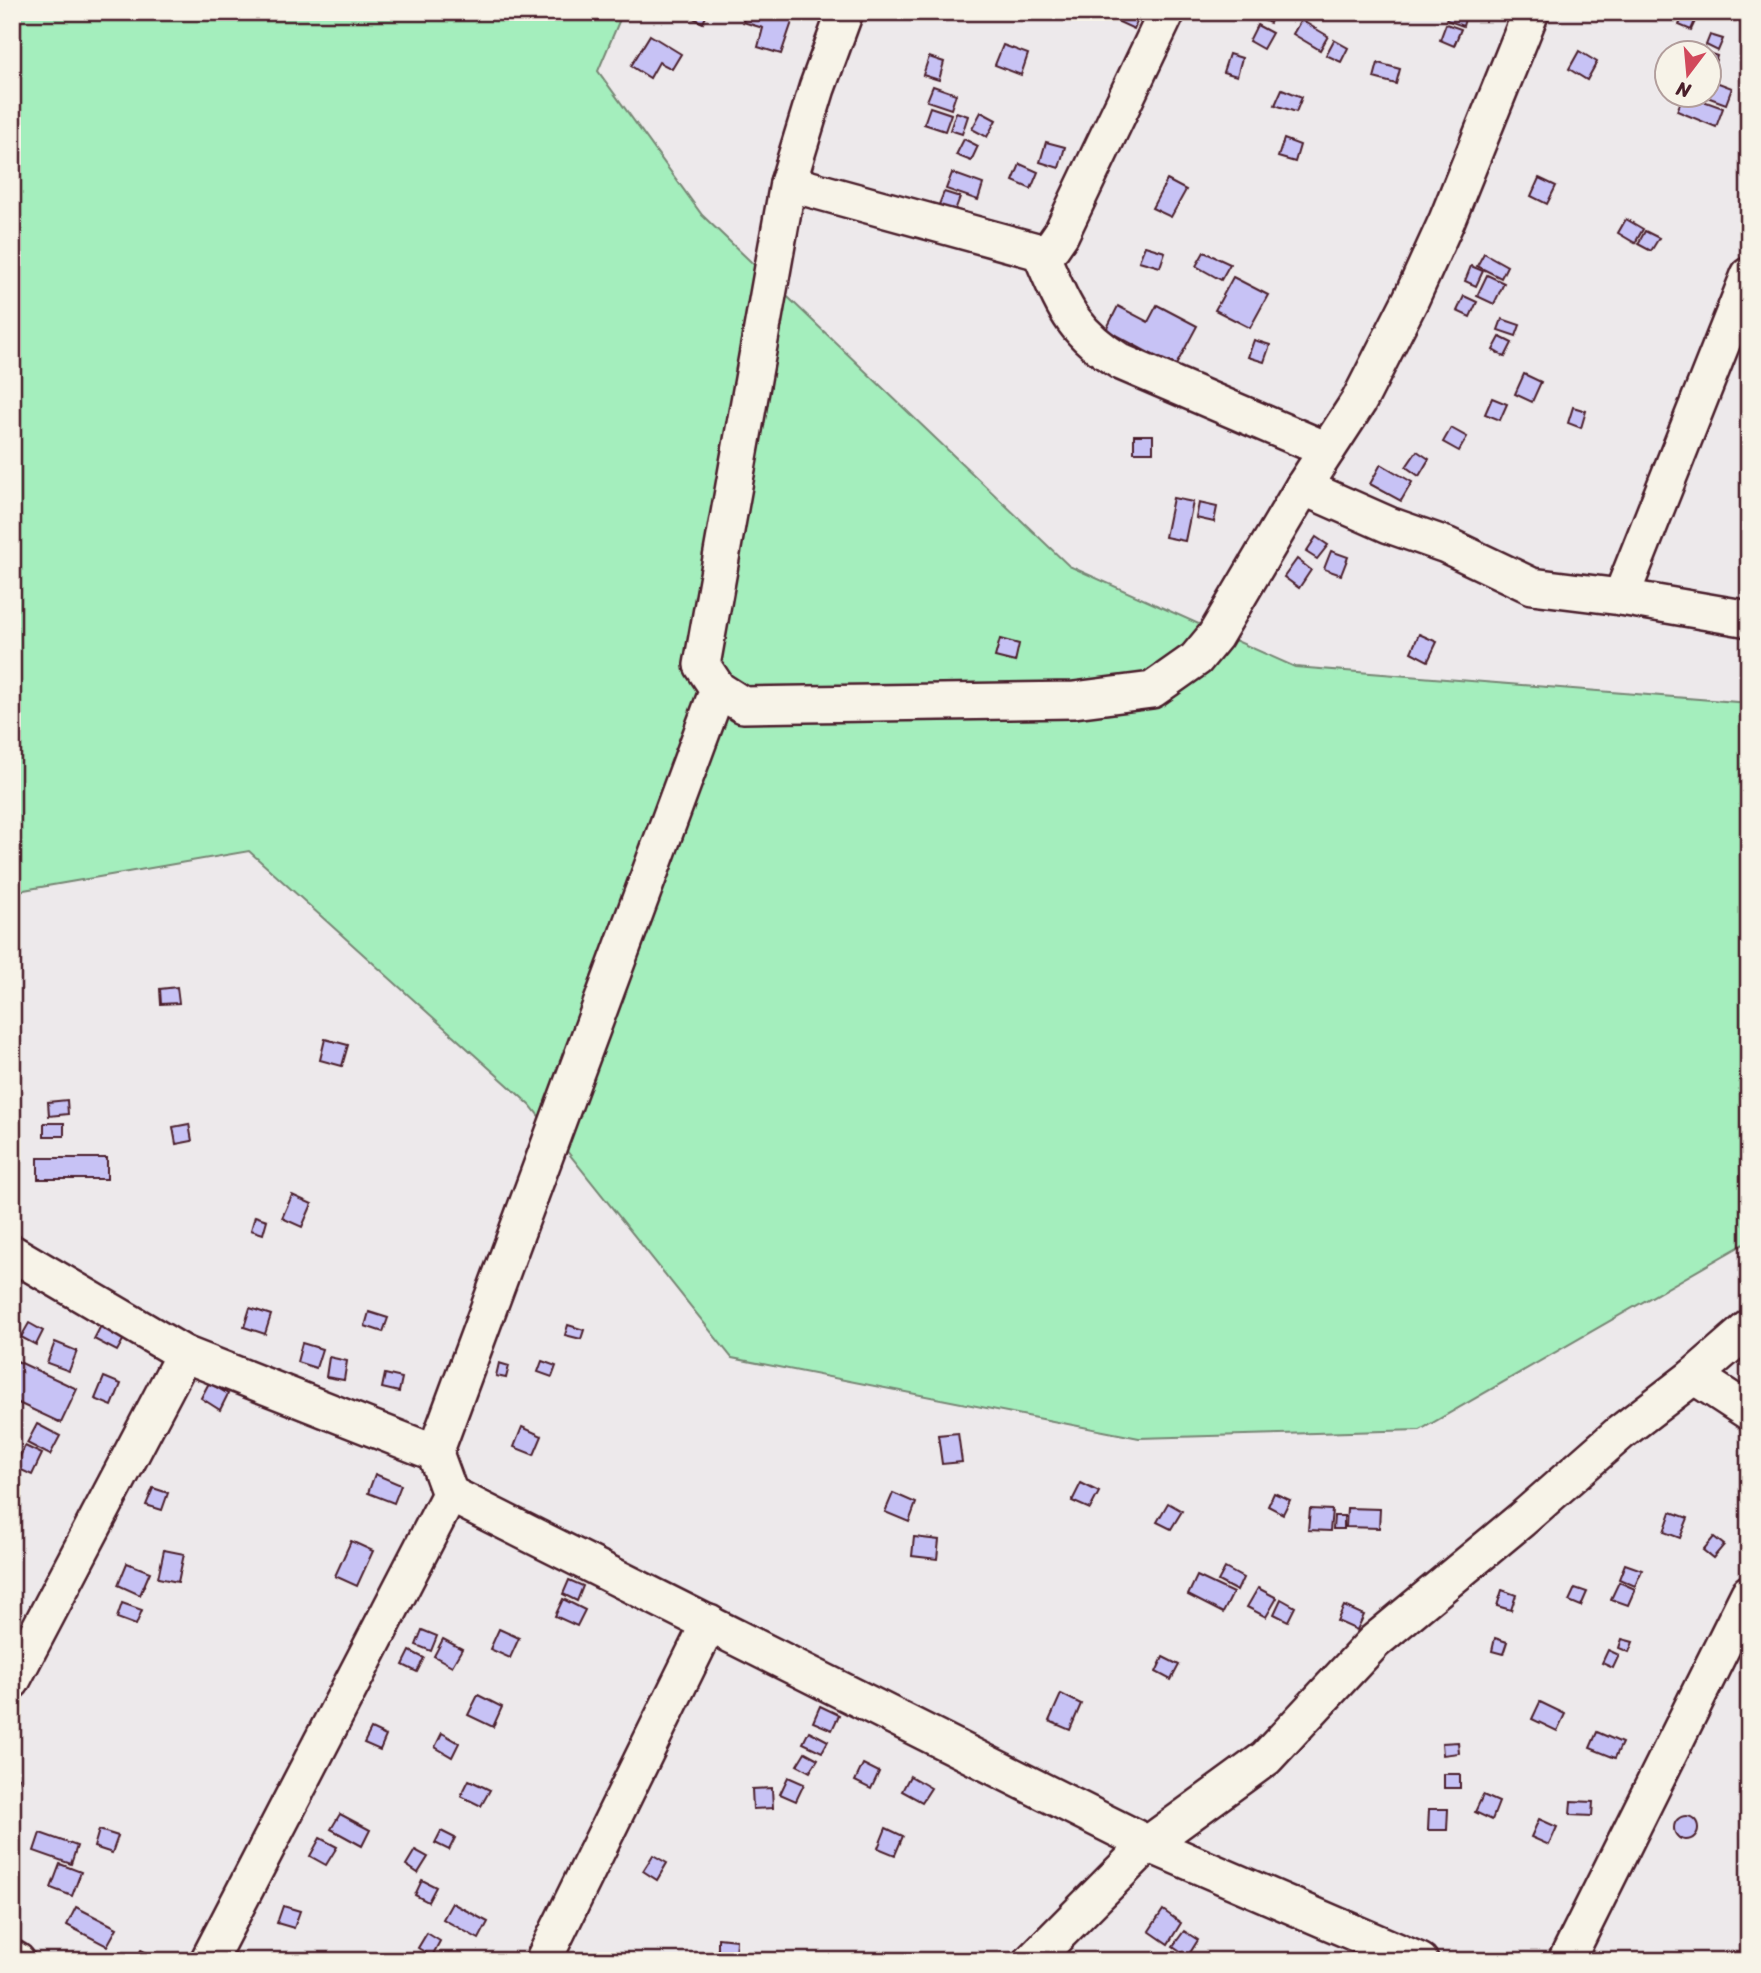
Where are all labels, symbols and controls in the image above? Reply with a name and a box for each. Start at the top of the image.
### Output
north arrow [1652,38,1722,108]
text: N [1672,72,1695,108]

